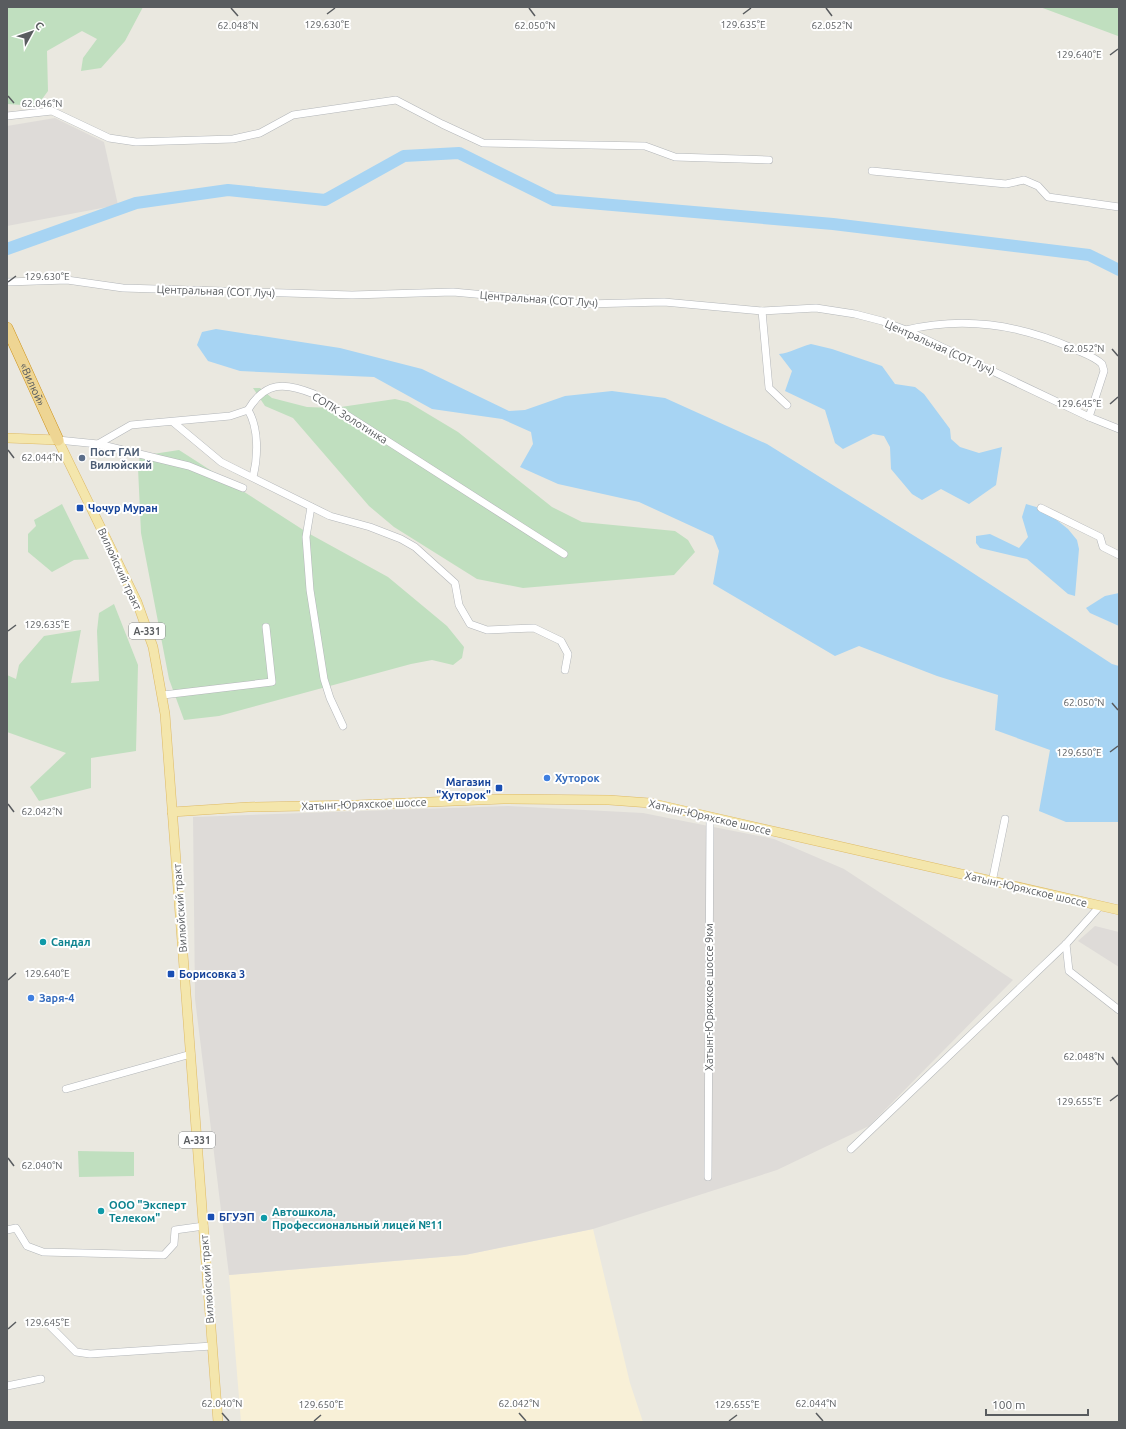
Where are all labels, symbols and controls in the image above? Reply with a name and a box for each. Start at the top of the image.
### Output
north arrow [12,12,52,52]
text: С [33,19,47,32]
text: 129.630°E [304,19,350,30]
text: 129.635°E [720,19,766,30]
text: 62.048°N [217,20,259,31]
text: 62.050°N [514,20,556,31]
text: 62.052°N [811,20,853,31]
text: 129.640°E [1056,49,1102,60]
text: 62.046°N [21,98,63,109]
text: 129.630°E [24,271,70,282]
street label: Центральная (СОТ Луч) [156,283,276,300]
street label: Центральная (СОТ Луч) [479,289,599,310]
street label: Центральная (СОТ Луч) [883,317,997,378]
text: 62.052°N [1063,343,1105,354]
street label: «Вилюй» [18,361,48,408]
street label: СОПК Золотинка [310,390,390,446]
text: 129.645°E [1056,398,1102,409]
place label: Пост ГАИ Вилюйский [90,446,152,471]
text: 62.044°N [21,452,63,463]
marker: Пост ГАИ Вилюйский [77,453,87,463]
place label: Чочур Муран [88,502,158,514]
marker: Чочур Муран [75,503,85,513]
street label: Вилюйский тракт [96,526,144,612]
text: 129.635°E [24,619,70,630]
road number: А-331 [129,623,165,639]
text: 62.050°N [1063,697,1105,708]
text: 129.650°E [1056,747,1102,758]
place label: Хуторок [555,772,601,784]
marker: Хуторок [542,773,552,783]
place label: Магазин "Хуторок" [436,776,491,801]
marker: Магазин "Хуторок" [494,783,504,793]
street label: Хатынг-Юряхское шоссе [301,796,427,812]
street label: Хатынг-Юряхское шоссе [648,797,772,837]
text: 62.042°N [21,806,63,817]
street label: Вилюйский тракт [171,863,189,953]
street label: Хатынг-Юряхское шоссе [964,869,1088,909]
street label: Хатынг-Юряхское шоссе 9км [703,923,715,1071]
place label: Сандал [51,936,91,948]
marker: Сандал [38,937,48,947]
text: 129.640°E [24,968,70,979]
place label: Борисовка 3 [179,968,245,980]
marker: Борисовка 3 [166,969,176,979]
place label: Заря-4 [39,992,74,1004]
marker: Заря-4 [26,993,36,1003]
text: 62.048°N [1063,1051,1105,1062]
text: 129.655°E [1056,1096,1102,1107]
road number: А-331 [179,1132,215,1148]
text: 62.040°N [21,1160,63,1171]
place label: ООО "Эксперт Телеком" [109,1199,187,1224]
marker: ООО "Эксперт Телеком" [96,1206,106,1216]
place label: Автошкола, Профессиональный лицей №11 [272,1206,443,1231]
place label: БГУЭП [219,1211,255,1223]
marker: БГУЭП [206,1212,216,1222]
marker: Автошкола, Профессиональный лицей №11 [259,1213,269,1223]
street label: Вилюйский тракт [198,1234,216,1324]
text: 129.645°E [24,1317,70,1328]
scale bar [986,1391,1088,1417]
text: 62.040°N [201,1398,243,1409]
text: 62.042°N [498,1398,540,1409]
text: 62.044°N [795,1398,837,1409]
text: 100 m [992,1398,1025,1411]
text: 129.650°E [298,1399,344,1410]
text: 129.655°E [714,1399,760,1410]

